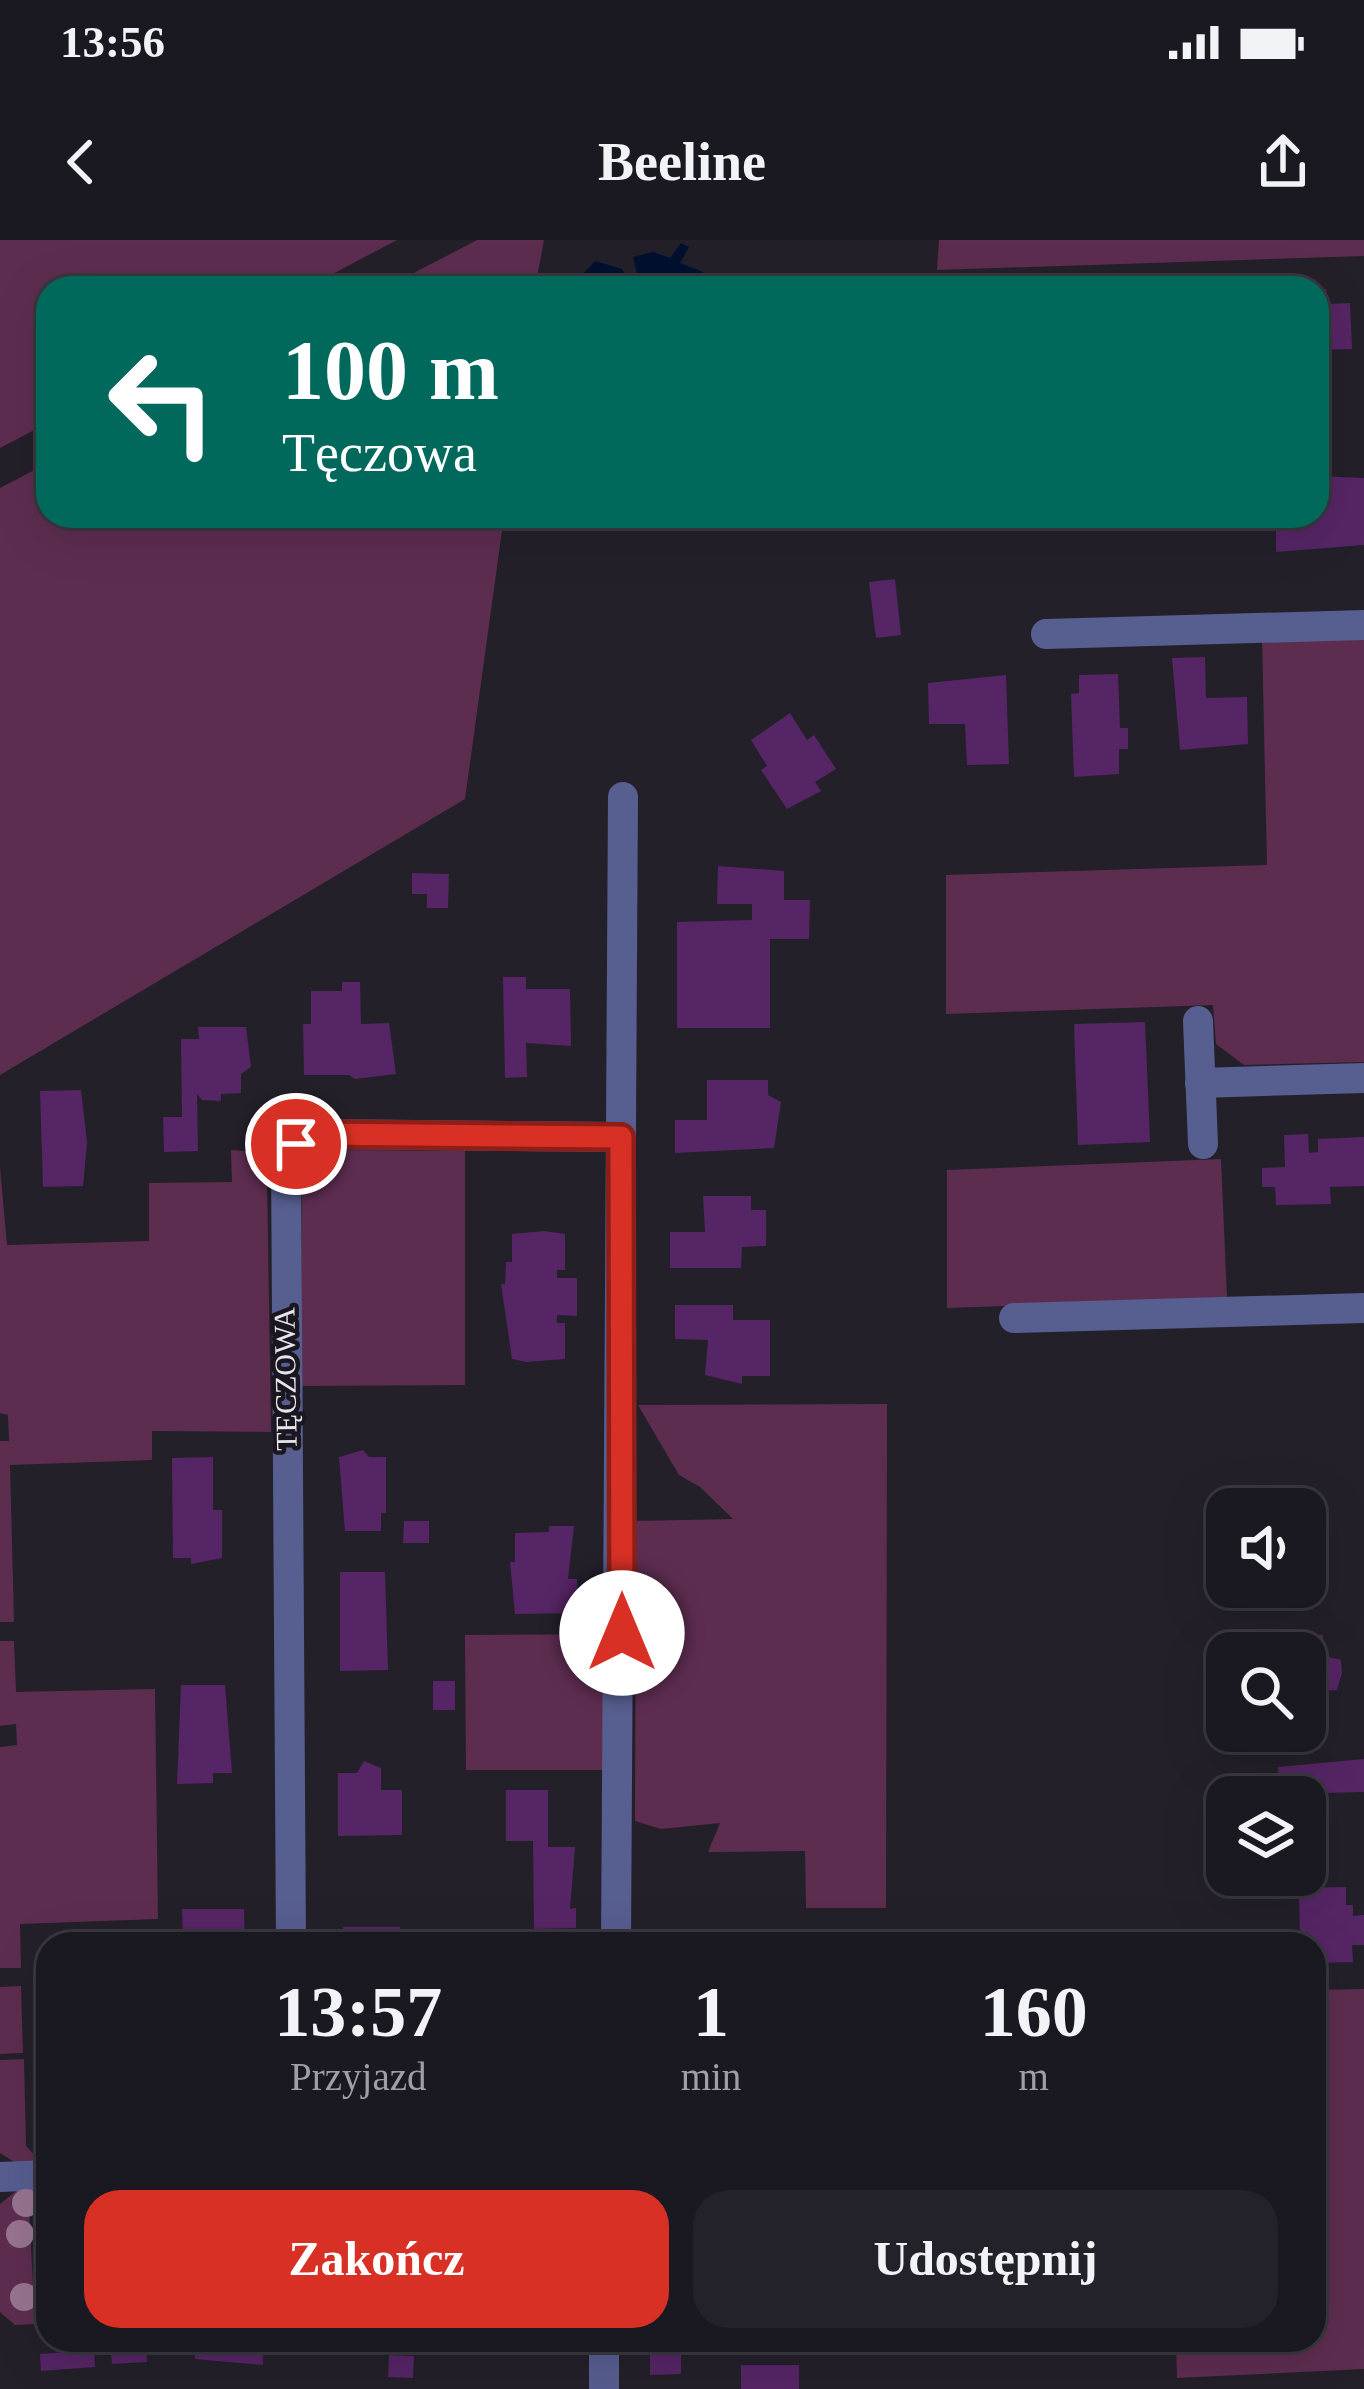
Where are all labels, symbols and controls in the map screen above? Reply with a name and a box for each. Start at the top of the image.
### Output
text: 13:56 [60,17,165,67]
icon: back [48,129,114,195]
icon: share [1250,129,1316,195]
text: Beeline [598,132,766,192]
icon: left [84,324,240,480]
text: 100 m [282,324,499,417]
text: Tęczowa [282,423,477,483]
pin [245,1093,347,1195]
icon: arrive [263,1111,329,1177]
street label: TĘCZOWA [267,1307,303,1451]
map controls [1206,1488,1326,1896]
button: sound [1206,1488,1326,1608]
position arrow [559,1570,685,1696]
button: search [1206,1632,1326,1752]
button: layers [1206,1776,1326,1896]
text: 13:57 [274,1972,442,2052]
text: 1 [693,1972,729,2052]
text: 160 [980,1972,1088,2052]
text: Przyjazd [290,2055,427,2098]
text: min [681,2055,741,2098]
text: m [1018,2055,1049,2098]
button: Zakończ [84,2190,669,2328]
button: Udostępnij [693,2190,1278,2328]

